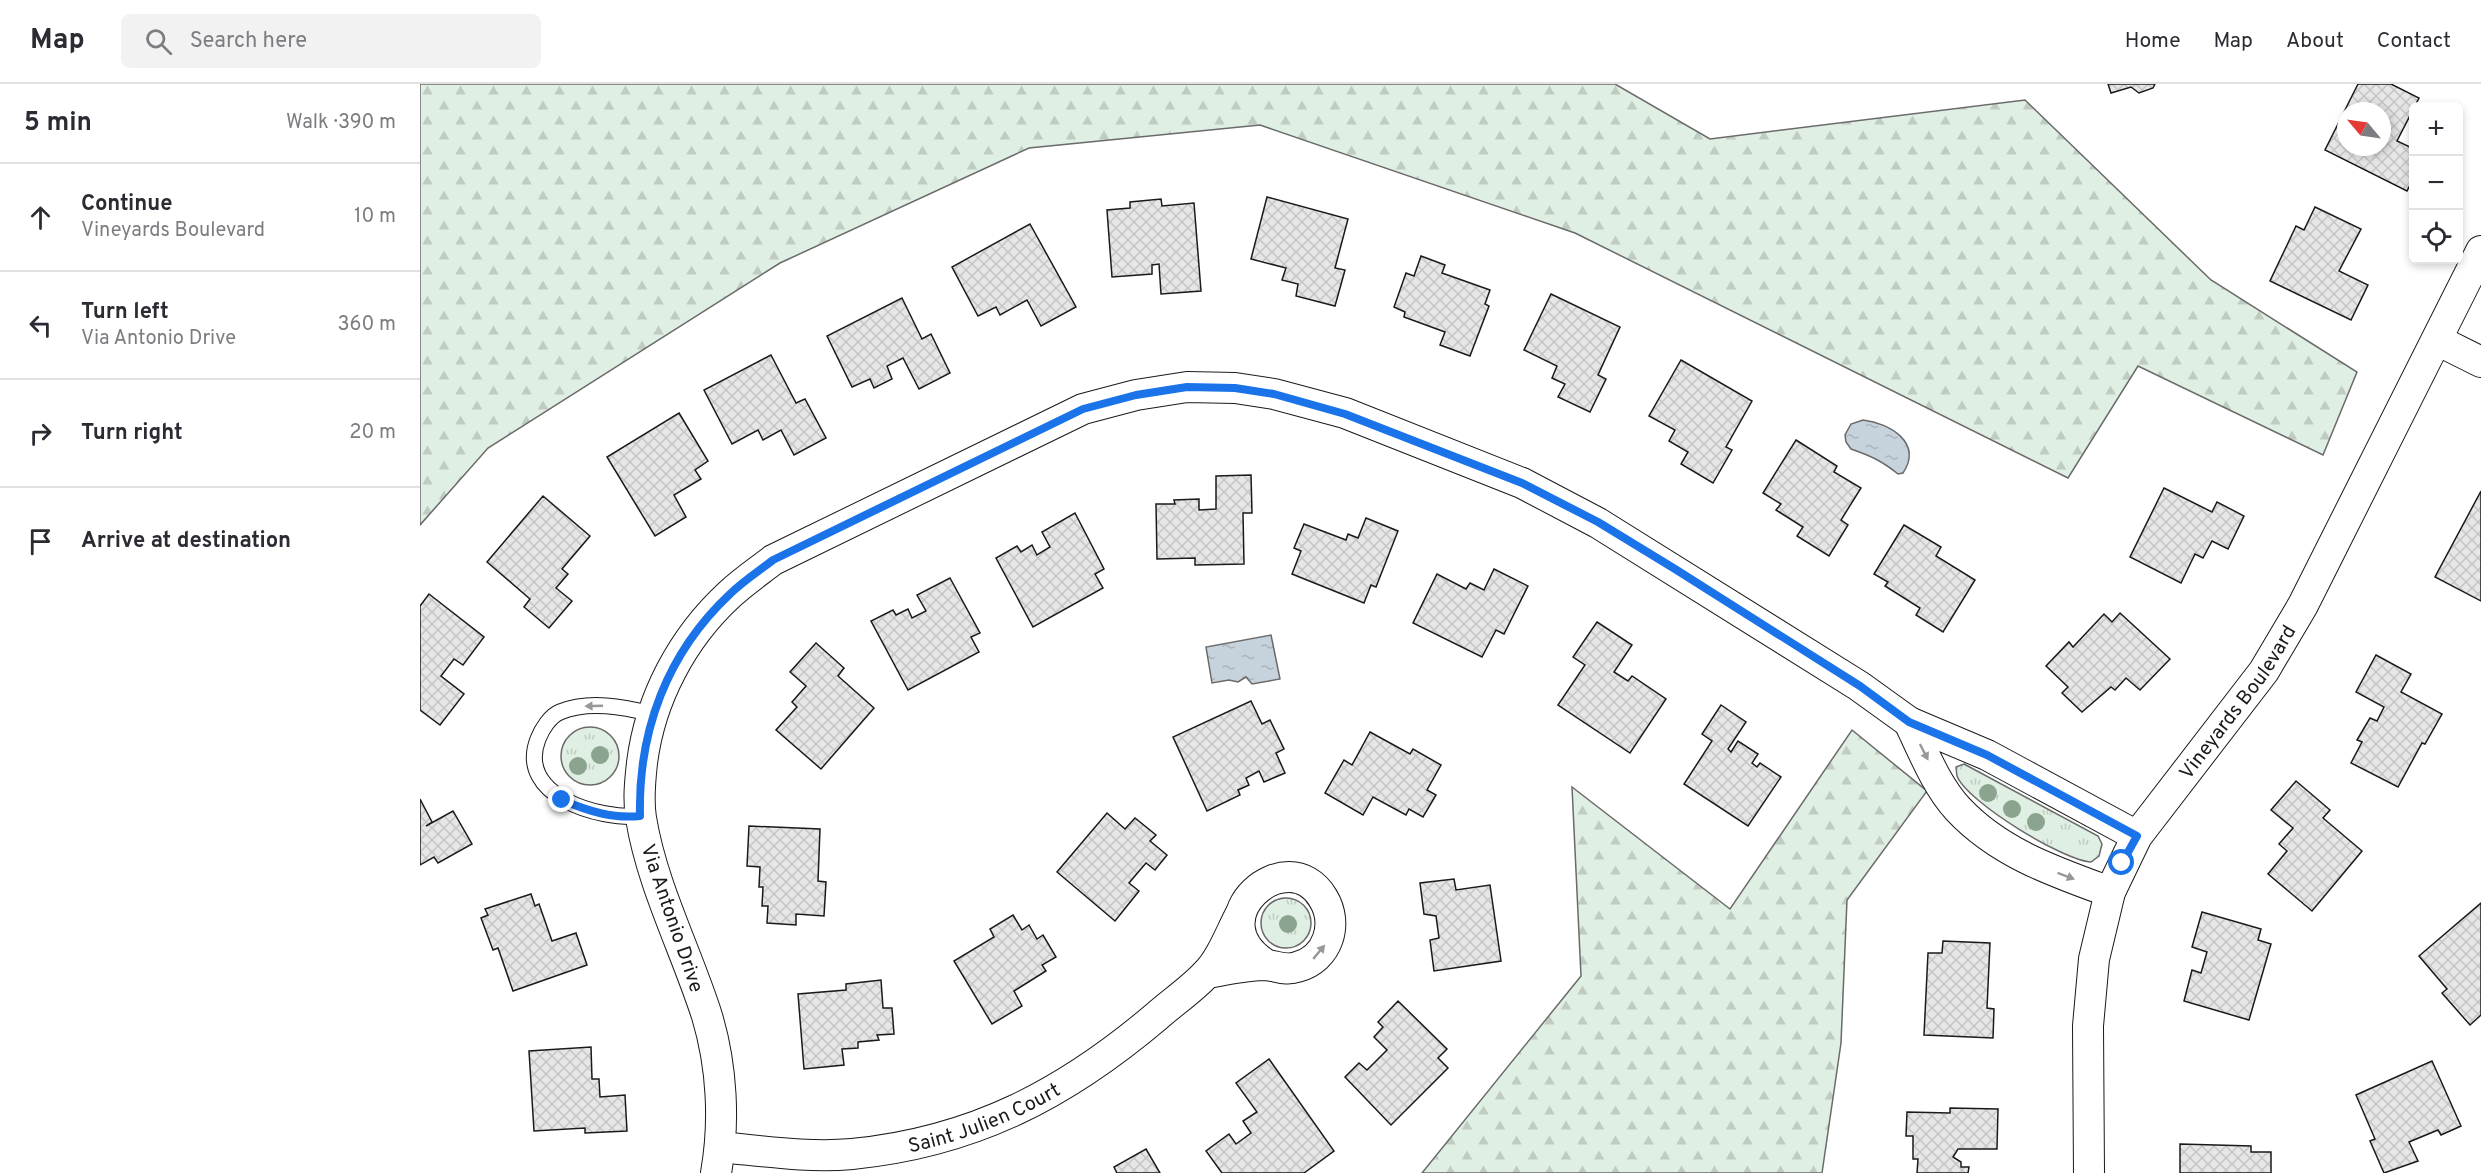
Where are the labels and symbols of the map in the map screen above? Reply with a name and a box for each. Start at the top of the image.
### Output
north arrow [2337,102,2391,156]
street label: Vineyards Boulevard [2174,621,2303,785]
one-way arrow [585,701,604,711]
one-way arrow [1918,743,1928,761]
route end [548,786,574,812]
street label: Via Antonio Drive [634,841,709,996]
route start [2108,849,2134,875]
one-way arrow [2057,872,2075,881]
one-way arrow [1313,944,1326,959]
street label: Saint Julien Court [906,1078,1066,1160]

